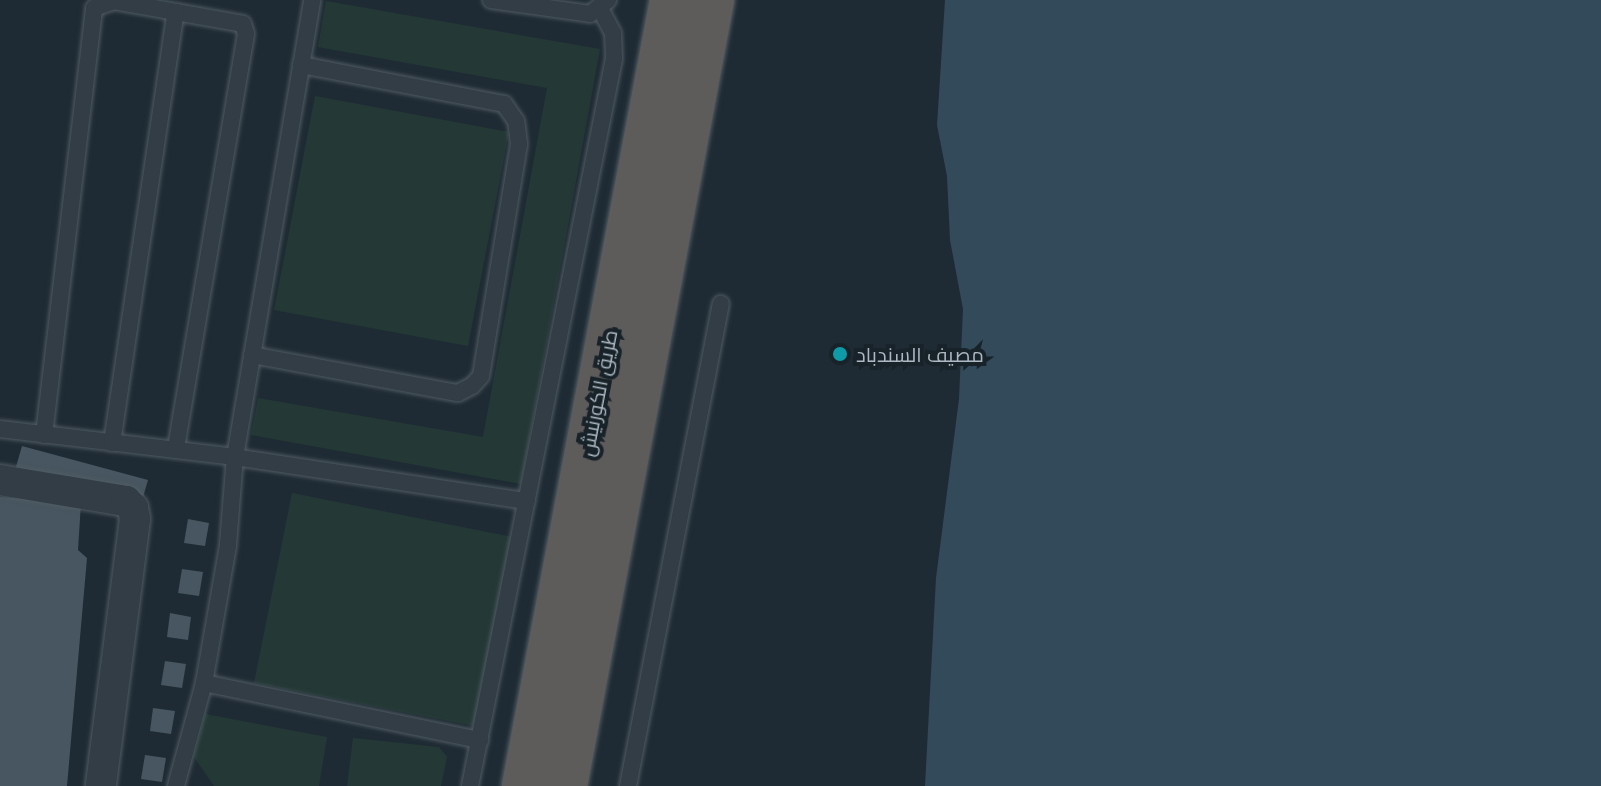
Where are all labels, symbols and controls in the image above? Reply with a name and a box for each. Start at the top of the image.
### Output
street label: طريق الكورنيش [574,328,622,458]
place label: مصيف السندباد [856,342,984,366]
marker: مصيف السندباد [831,345,849,363]

